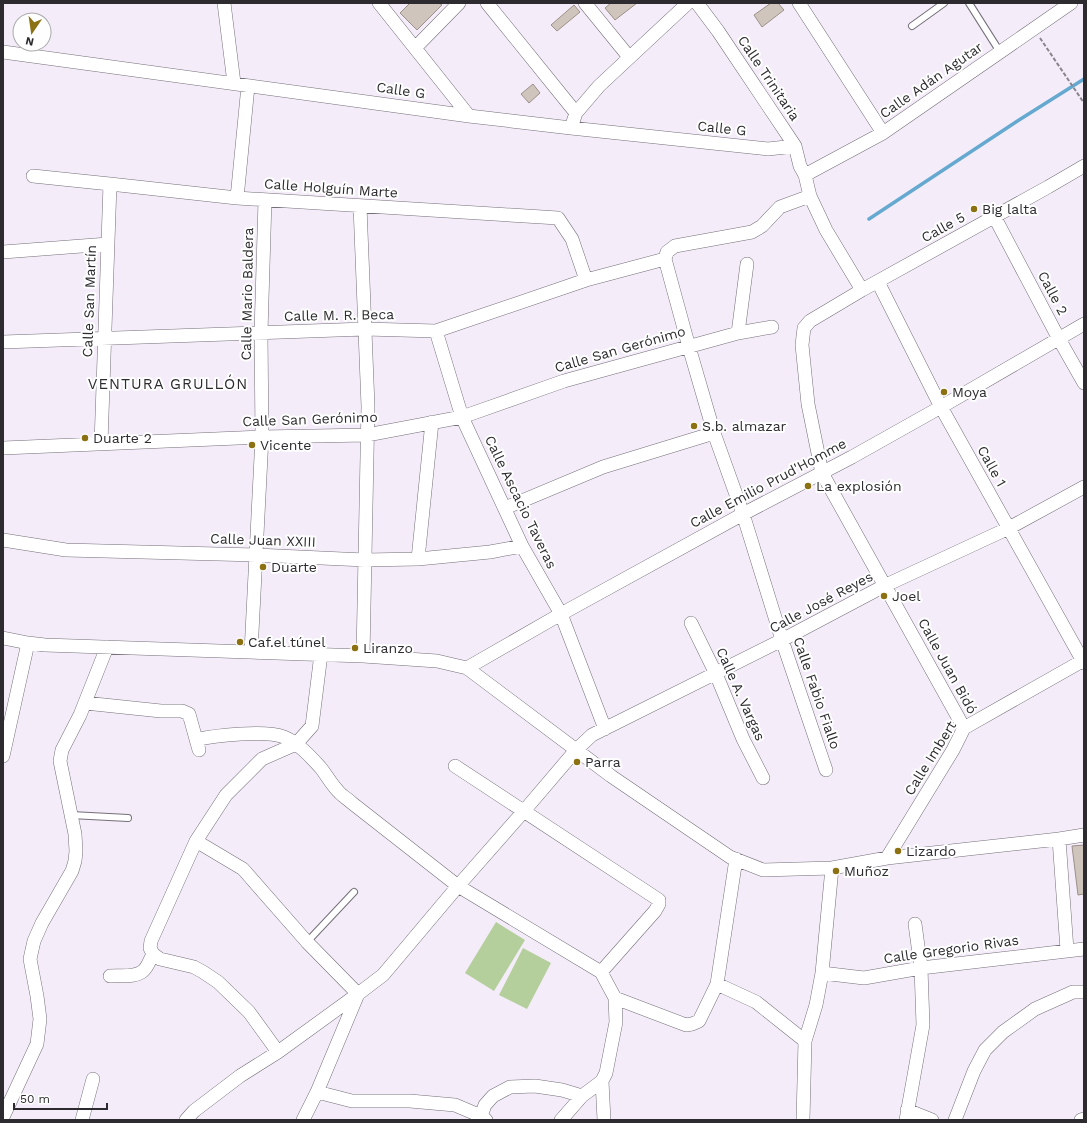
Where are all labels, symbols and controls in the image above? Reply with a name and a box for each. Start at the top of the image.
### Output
north arrow [12,12,52,52]
street label: Calle Trinitaria [735,32,803,124]
text: N [24,34,35,49]
street label: Calle Adán Agutar [876,38,986,122]
street label: Calle G [376,79,426,101]
street label: Calle G [697,117,747,139]
street label: Calle Holguín Marte [264,175,398,201]
place label: Big lalta [982,201,1037,217]
marker: Big lalta [969,204,979,214]
street label: Calle 5 [919,209,967,245]
street label: Calle Mario Baldera [238,227,256,361]
street label: Calle San Martín [79,245,99,357]
street label: Calle 2 [1035,268,1071,318]
street label: Calle M. R. Beca [284,306,394,324]
street label: Calle San Gerónimo [553,323,687,375]
district label: VENTURA GRULLÓN [88,374,248,393]
place label: Moya [952,384,987,400]
marker: Moya [939,387,949,397]
street label: Calle San Gerónimo [242,409,378,429]
place label: S.b. almazar [702,418,787,434]
marker: S.b. almazar [689,421,699,431]
place label: Duarte 2 [93,430,152,446]
marker: Duarte 2 [80,433,90,443]
street label: Calle Ascacio Taveras [482,433,560,571]
street label: Calle Emilio Prud'Homme [687,435,849,531]
place label: Vicente [260,437,311,453]
marker: Vicente [247,440,257,450]
street label: Calle 1 [974,443,1010,489]
place label: La explosión [816,478,902,494]
marker: La explosión [803,481,813,491]
street label: Calle Juan XXIII [210,530,316,550]
place label: Duarte [271,559,317,575]
marker: Duarte [258,562,268,572]
street label: Calle José Reyes [767,568,875,636]
place label: Joel [892,588,921,604]
marker: Joel [879,591,889,601]
street label: Calle Juan Bidó [915,616,981,716]
place label: Caf.el túnel [248,634,326,650]
street label: Calle Fabio Fiallo [790,635,844,751]
marker: Caf.el túnel [235,637,245,647]
place label: Liranzo [363,640,413,656]
marker: Liranzo [350,643,360,653]
street label: Calle A. Vargas [713,645,769,743]
street label: Calle Imbert [901,718,959,798]
place label: Parra [585,754,621,770]
marker: Parra [572,757,582,767]
place label: Lizardo [906,843,956,859]
marker: Lizardo [893,846,903,856]
place label: Muñoz [844,863,889,879]
marker: Muñoz [831,866,841,876]
street label: Calle Gregorio Rivas [882,932,1020,966]
scale bar [14,1085,107,1111]
text: 50 m [20,1092,50,1106]

